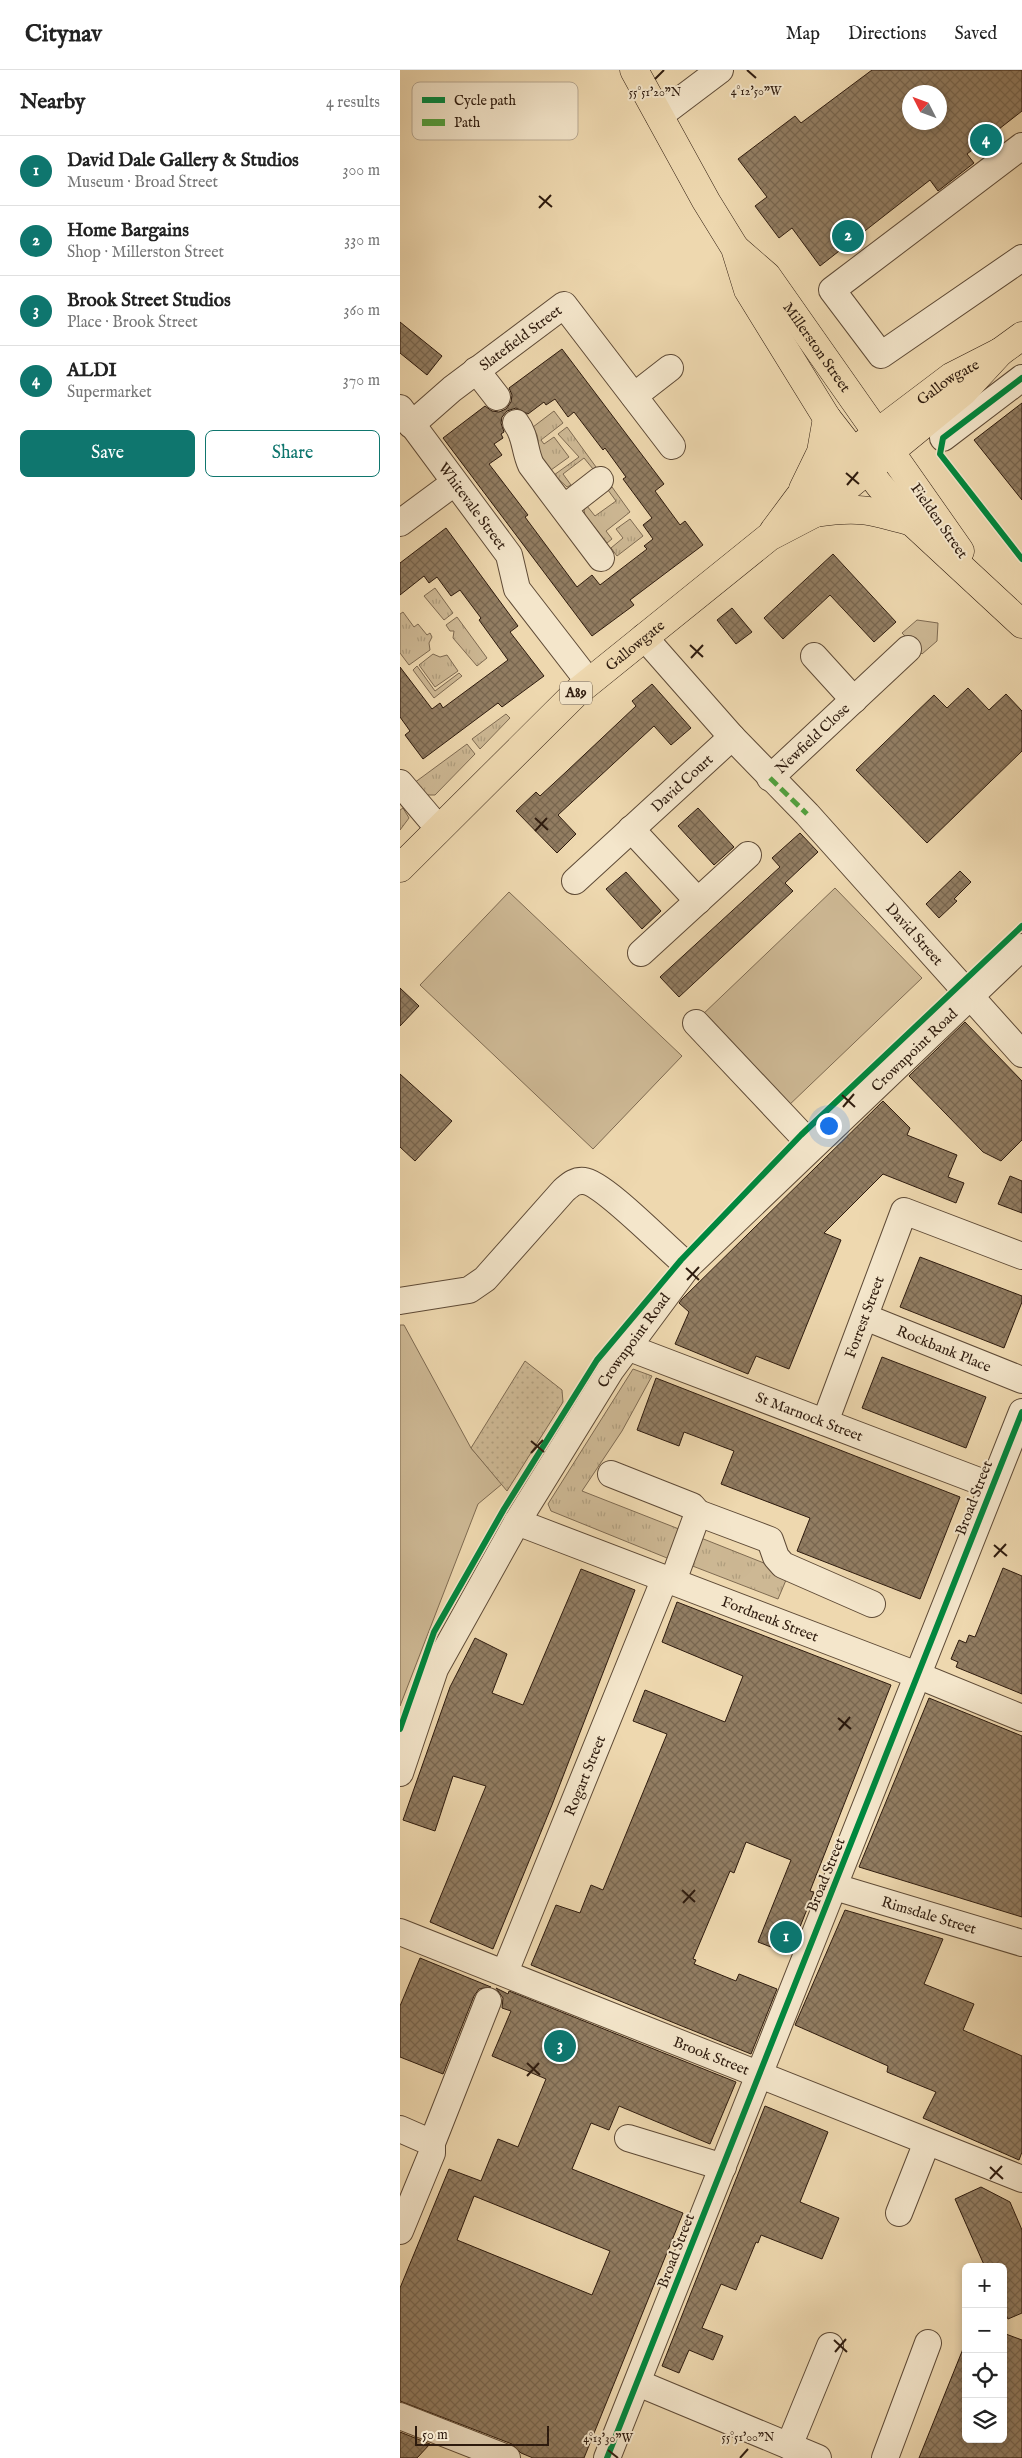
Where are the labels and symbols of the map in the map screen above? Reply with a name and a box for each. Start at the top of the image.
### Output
legend [412,82,578,140]
text: 4°12'50"W [731,84,782,99]
text: 55°51'20"N [629,85,682,100]
north arrow [902,85,947,130]
text: Cycle path [454,92,516,110]
text: Path [454,114,481,132]
pin: 4 [970,121,1002,159]
pin: 2 [832,217,864,255]
street label: Millerston Street [779,298,855,396]
street label: Slatefield Street [475,301,566,375]
street label: Gallowgate [913,355,982,409]
street label: Whitevale Street [434,459,511,553]
street label: Fielden Street [906,480,972,562]
street label: Gallowgate [601,616,669,675]
road number: A89 [560,682,592,704]
street label: Newfield Close [771,699,854,778]
street label: David Court [647,750,717,816]
street label: David Street [882,899,948,969]
street label: Crownpoint Road [867,1004,962,1096]
your location [816,1113,842,1139]
street label: Forrest Street [840,1273,888,1361]
street label: Crownpoint Road [593,1288,675,1391]
street label: Rockbank Place [894,1321,994,1376]
street label: St Marnock Street [753,1387,866,1445]
street label: Broad Street [951,1458,997,1538]
street label: Fordneuk Street [719,1592,821,1646]
street label: Rogart Street [560,1732,610,1819]
street label: Broad Street [802,1835,850,1915]
street label: Rimsdale Street [879,1892,979,1938]
pin: 1 [770,1918,802,1956]
pin: 3 [544,2027,576,2065]
street label: Brook Street [671,2032,752,2079]
street label: Broad Street [653,2211,699,2291]
scale bar [415,2423,549,2446]
text: 55°51'00"N [722,2430,775,2445]
text: 4°13'30"W [583,2431,633,2446]

